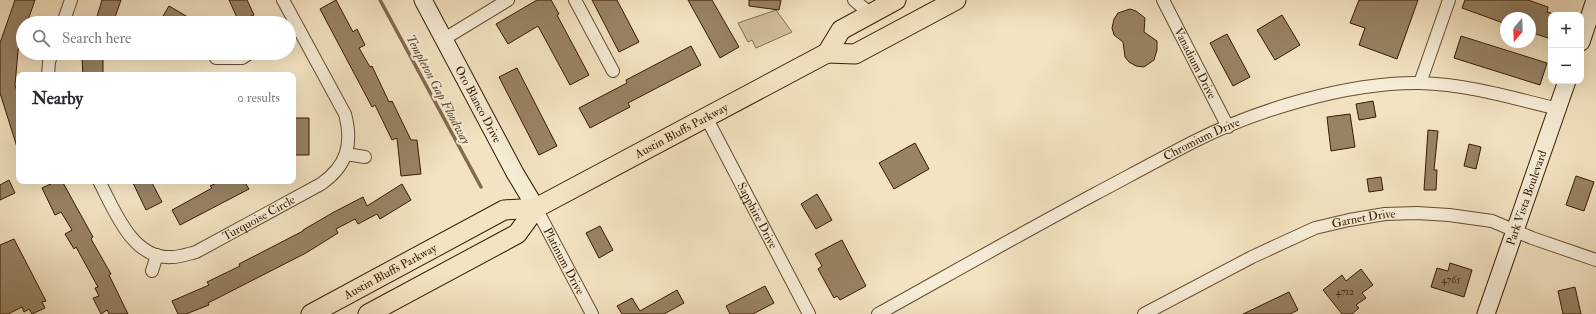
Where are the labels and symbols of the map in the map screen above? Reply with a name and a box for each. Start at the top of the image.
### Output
north arrow [1500,12,1536,48]
street label: Vanadium Drive [1170,25,1219,102]
water label: Templeton Gap Floodway [402,32,474,148]
street label: Oro Blanco Drive [451,63,505,146]
street label: Austin Bluffs Parkway [631,100,731,162]
street label: Chromium Drive [1161,115,1242,164]
street label: Park Vista Boulevard [1503,148,1550,248]
street label: Sapphire Drive [733,180,780,251]
street label: Turquoise Circle [220,192,298,244]
street label: Garnet Drive [1330,207,1396,232]
street label: Platinum Drive [540,225,587,297]
street label: Austin Bluffs Parkway [340,240,440,303]
house number: 4765 [1441,274,1461,286]
house number: 4712 [1336,286,1354,298]

